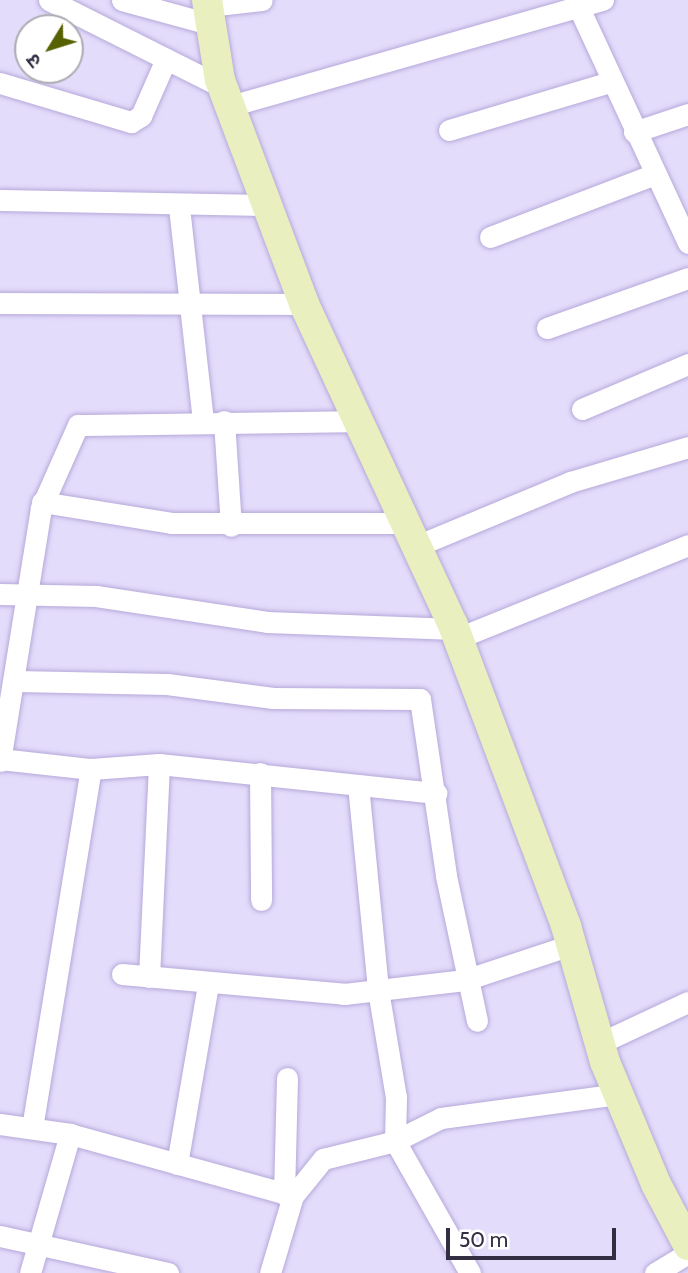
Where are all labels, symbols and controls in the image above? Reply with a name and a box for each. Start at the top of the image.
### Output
north arrow [14,14,84,84]
text: उ [21,50,46,72]
scale bar [450,1214,620,1258]
text: 50 m [459,1227,508,1252]

